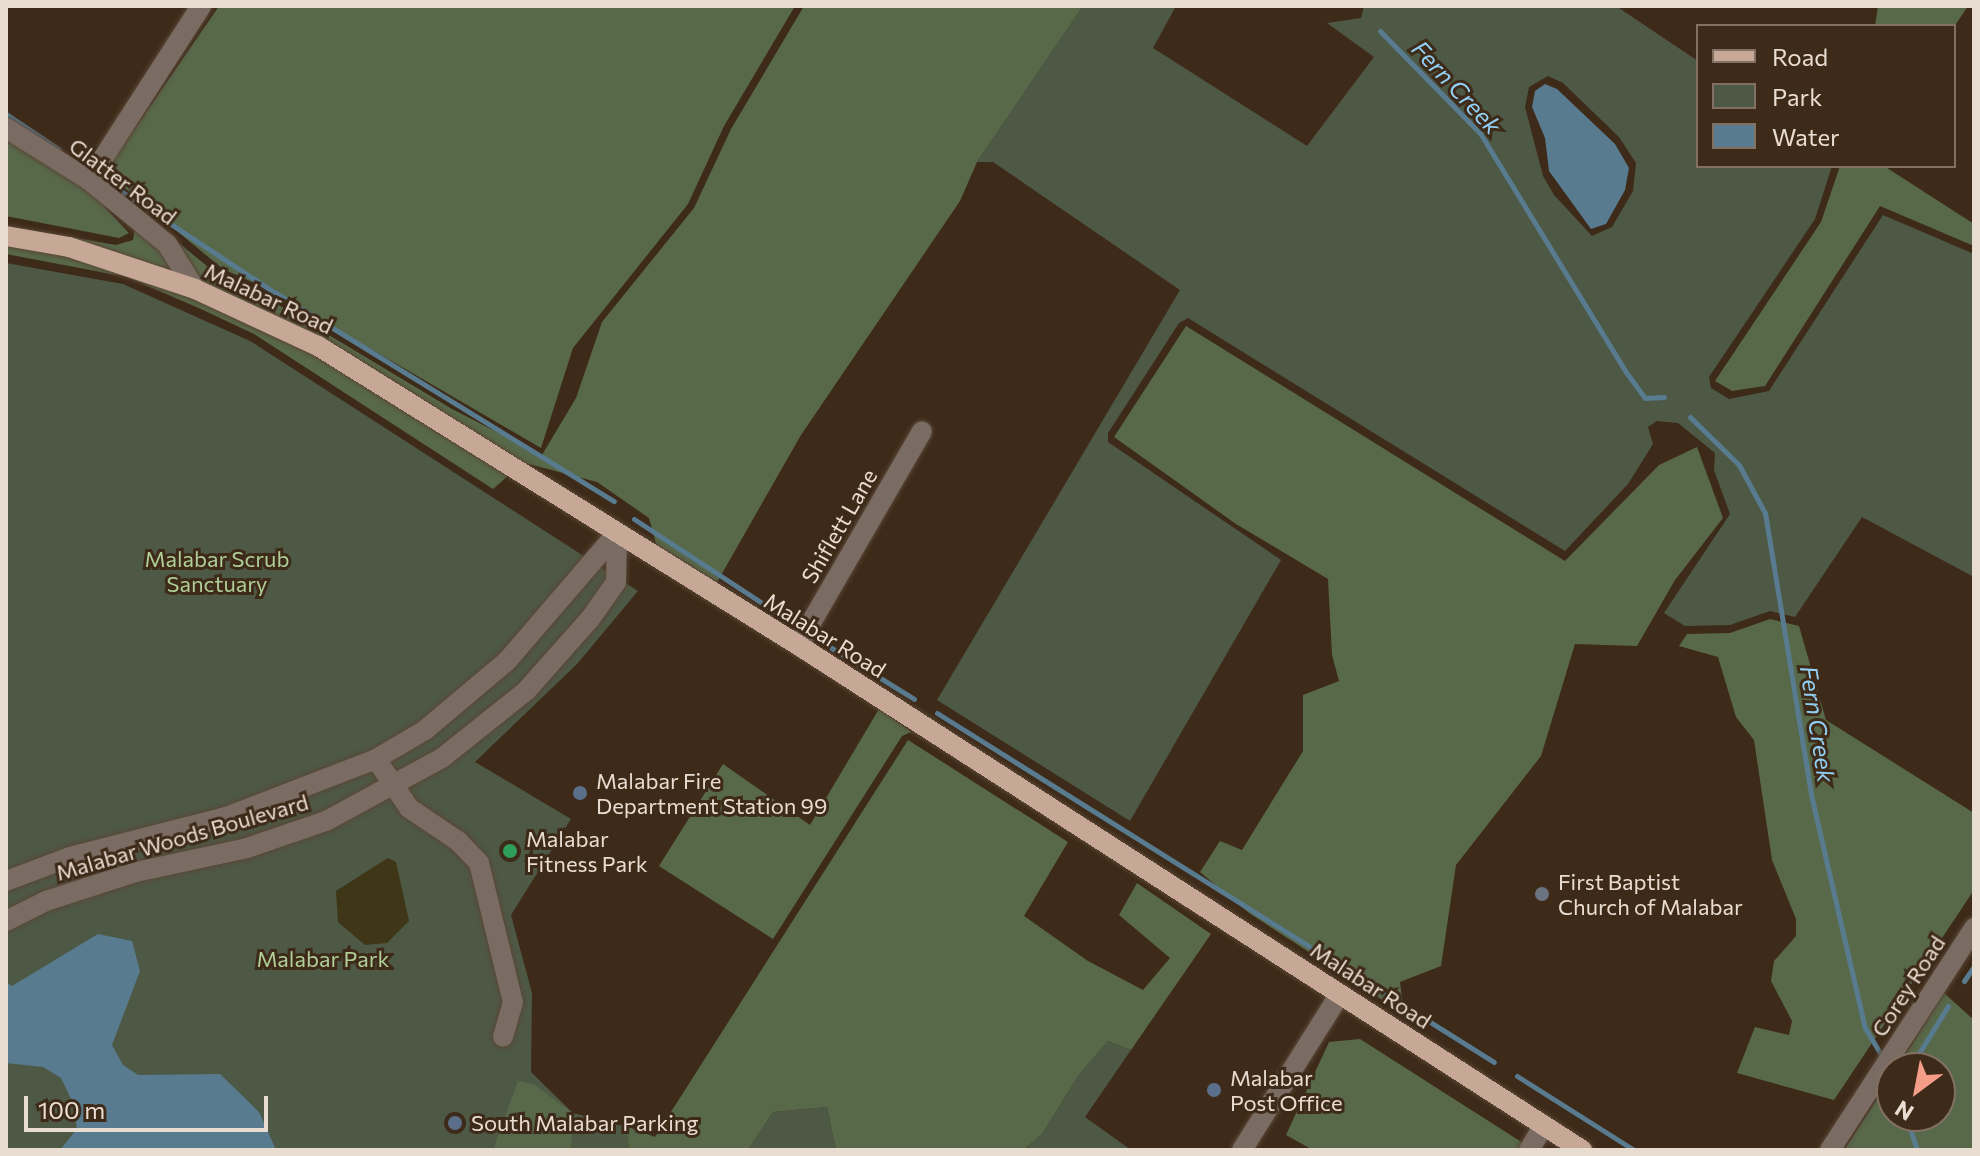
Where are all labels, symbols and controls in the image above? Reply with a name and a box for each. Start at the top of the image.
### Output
legend [1696,24,1956,168]
water label: Fern Creek [1406,34,1508,140]
text: Road [1772,42,1828,71]
text: Park [1772,82,1822,111]
text: Water [1772,122,1840,151]
street label: Glatter Road [64,132,182,230]
street label: Malabar Road [201,257,337,339]
street label: Shiflett Lane [796,464,882,588]
park label: Malabar Scrub Sanctuary [145,545,289,596]
street label: Malabar Road [759,587,891,683]
water label: Fern Creek [1795,664,1841,784]
place label: Malabar Fire Department Station 99 [596,767,827,818]
marker: Malabar Fire Department Station 99 [571,784,589,802]
street label: Malabar Woods Boulevard [53,788,311,886]
place label: Malabar Fitness Park [526,825,648,876]
marker: Malabar Fitness Park [501,842,519,860]
place label: First Baptist Church of Malabar [1558,868,1743,920]
marker: First Baptist Church of Malabar [1533,885,1551,903]
street label: Corey Road [1866,931,1950,1041]
street label: Malabar Road [1306,936,1436,1034]
park label: Malabar Park [257,946,389,972]
north arrow [1876,1052,1956,1132]
place label: Malabar Post Office [1230,1064,1343,1116]
scale bar [28,1080,272,1130]
marker: Malabar Post Office [1205,1081,1223,1099]
text: 100 m [38,1095,105,1124]
text: N [1890,1095,1918,1127]
place label: South Malabar Parking [471,1110,698,1136]
marker: South Malabar Parking [446,1114,464,1132]

